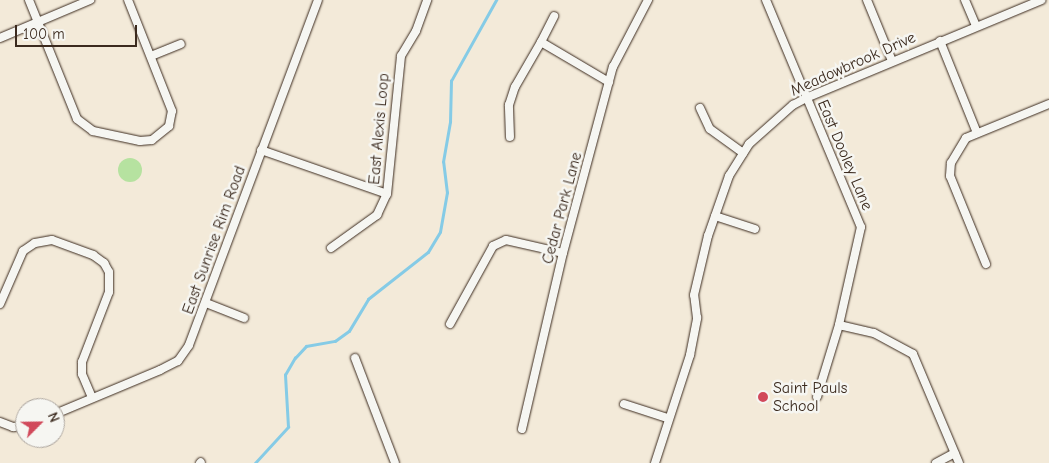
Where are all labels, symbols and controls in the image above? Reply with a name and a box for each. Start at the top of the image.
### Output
scale bar [18,15,140,47]
text: 100 m [23,25,65,43]
street label: Meadowbrook Drive [787,28,919,100]
street label: East Alexis Loop [365,73,393,185]
street label: East Dooley Lane [813,97,877,213]
street label: Cedar Park Lane [538,150,586,266]
street label: East Sunrise Rim Road [178,163,250,317]
place label: Saint Pauls School [773,378,847,416]
marker: Saint Pauls School [757,391,769,403]
north arrow [15,398,65,448]
text: N [44,410,63,425]

